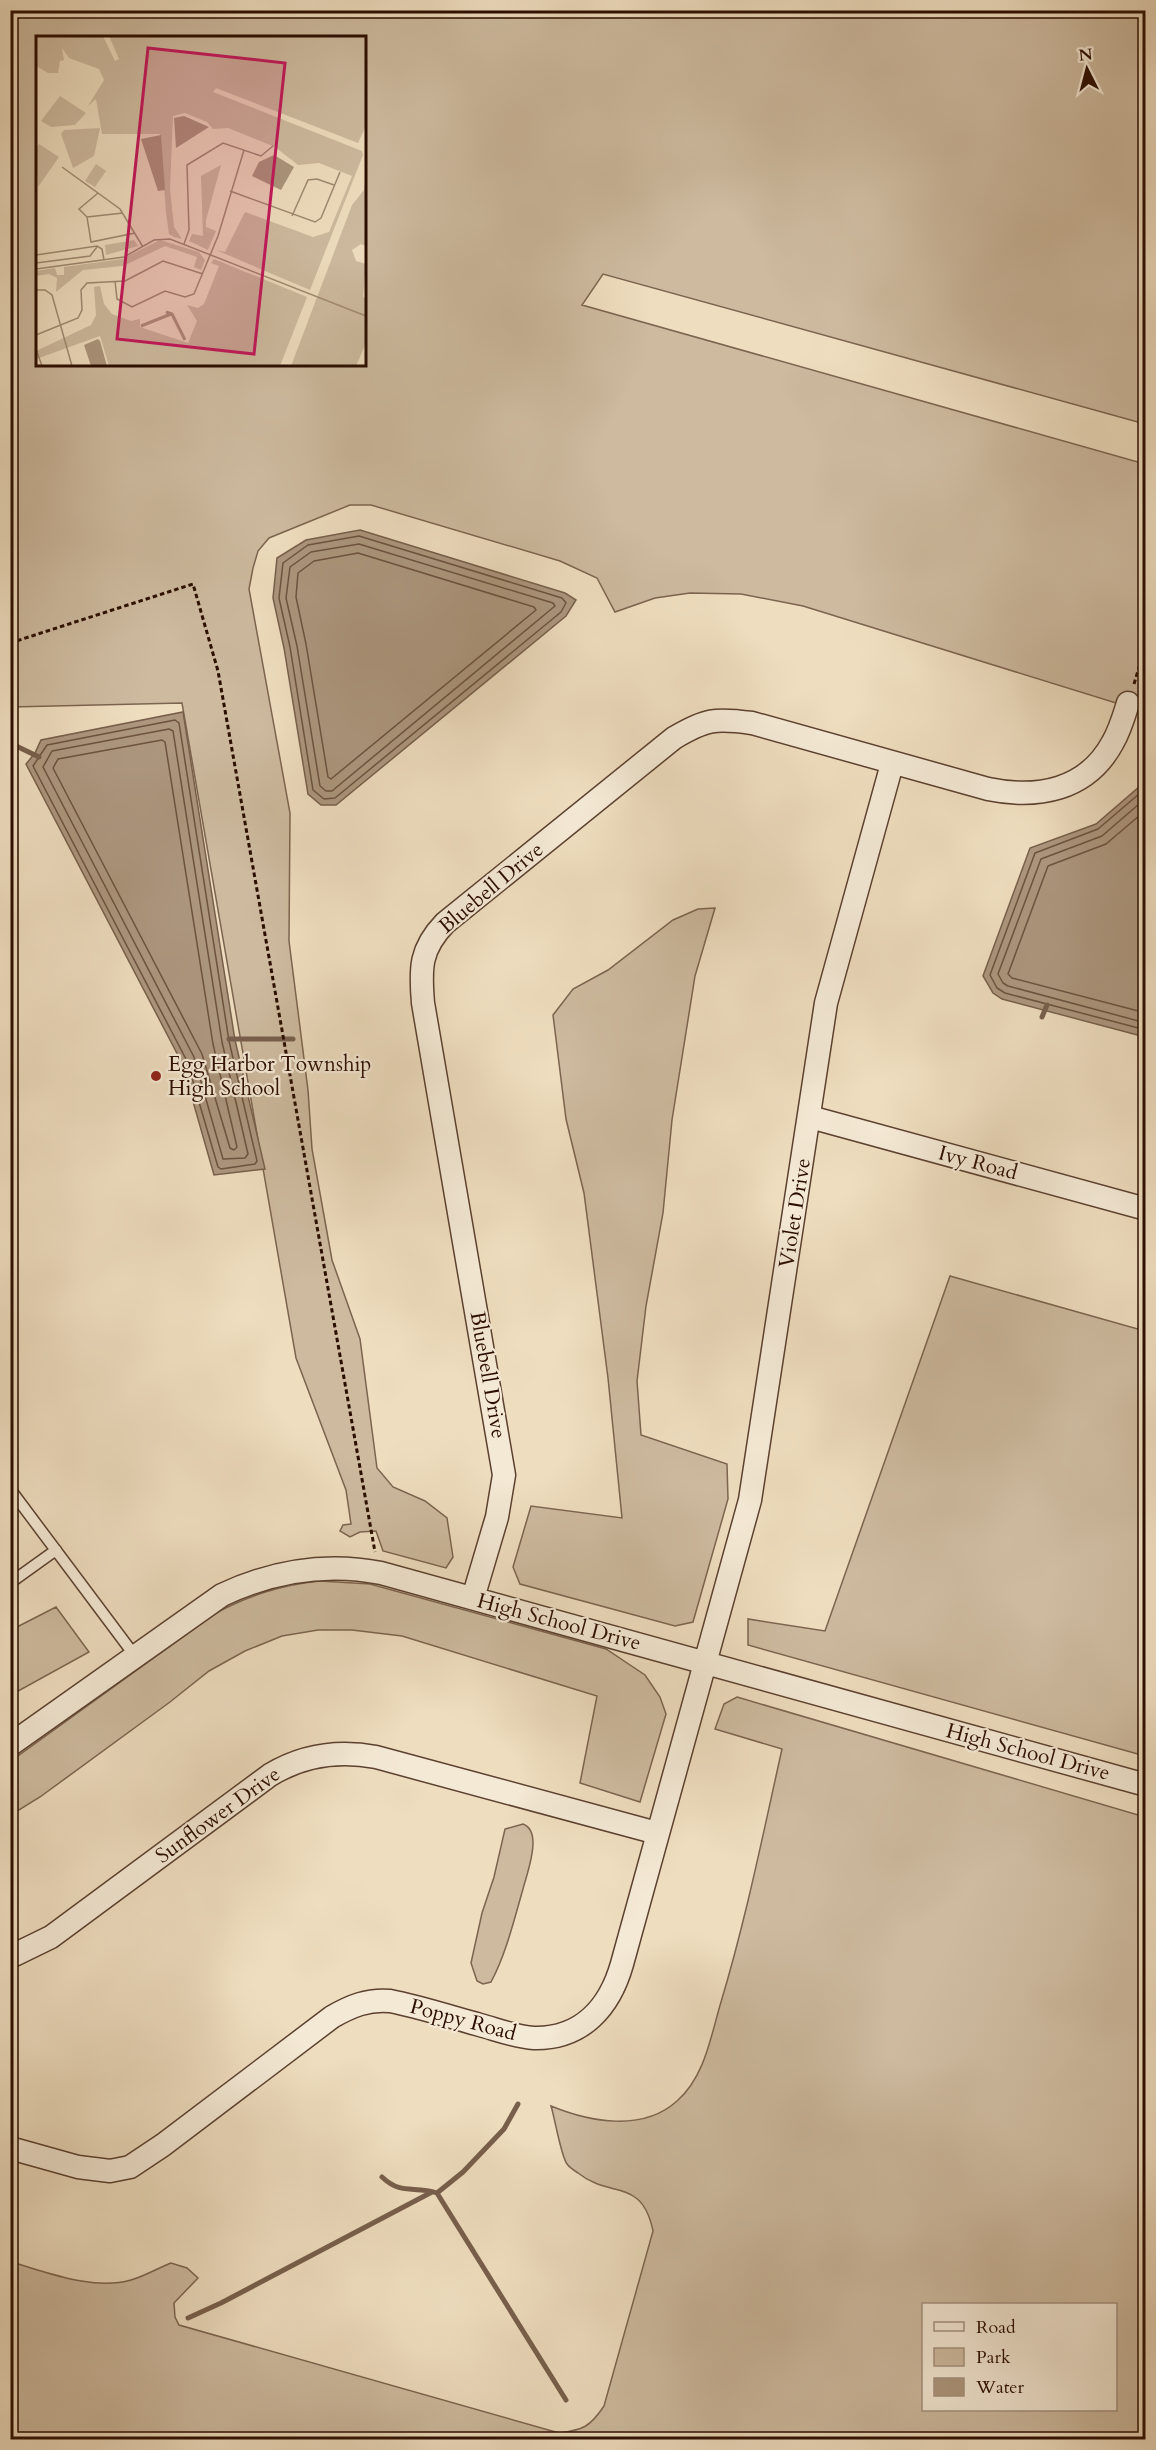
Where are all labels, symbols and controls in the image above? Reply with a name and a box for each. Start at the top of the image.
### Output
inset map [36,36,366,366]
north arrow [1057,39,1117,99]
text: N [1077,43,1094,67]
street label: Bluebell Drive [432,836,550,940]
place label: Egg Harbor Township High School [168,1050,372,1103]
marker: Egg Harbor Township High School [149,1069,163,1083]
street label: Ivy Road [935,1139,1021,1187]
street label: Violet Drive [772,1156,818,1270]
street label: Bluebell Drive [463,1309,513,1441]
street label: High School Drive [474,1586,644,1658]
street label: High School Drive [943,1716,1113,1788]
street label: Sunflower Drive [150,1760,286,1870]
street label: Poppy Road [407,1992,519,2048]
legend [922,2303,1117,2411]
text: Road [976,2315,1016,2340]
text: Park [976,2345,1011,2370]
text: Water [975,2375,1025,2400]

